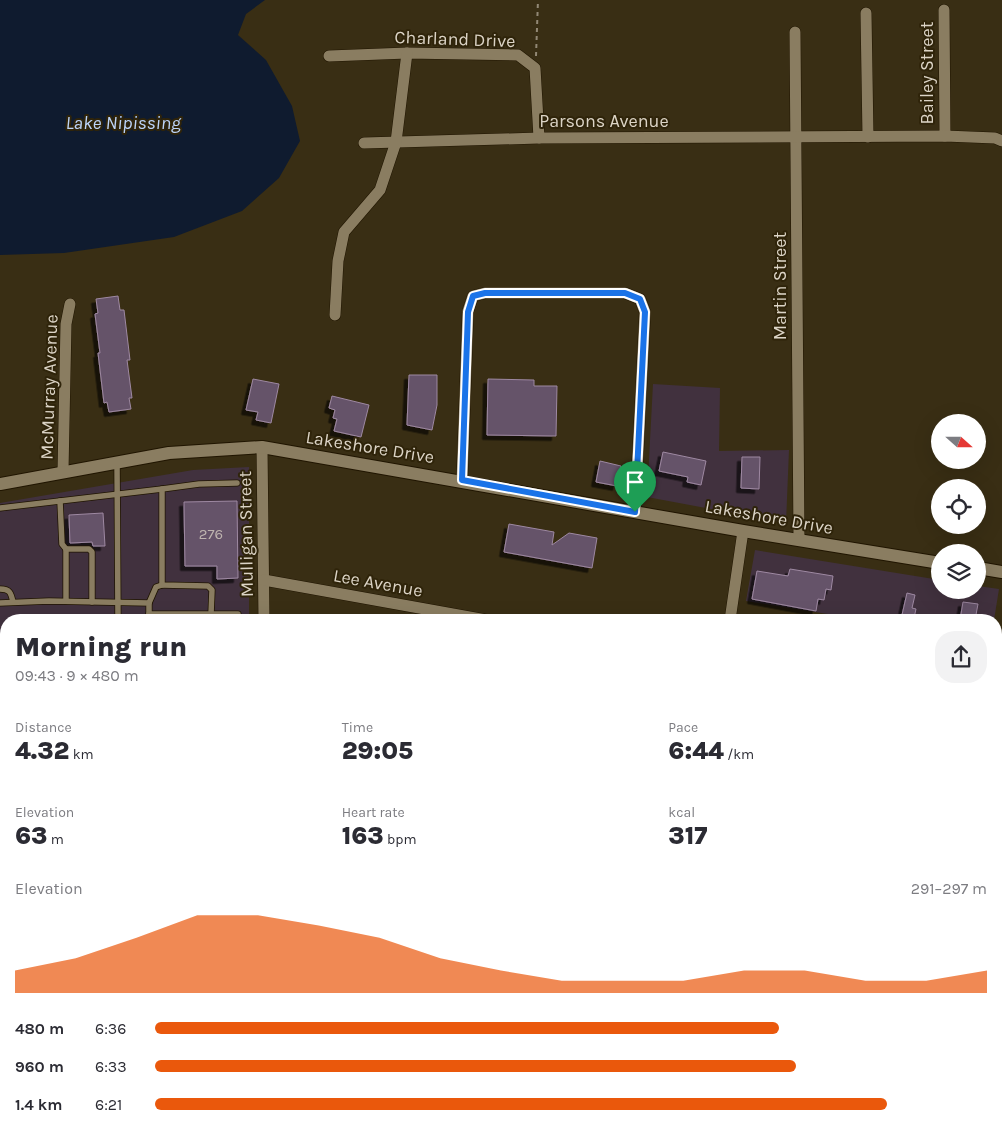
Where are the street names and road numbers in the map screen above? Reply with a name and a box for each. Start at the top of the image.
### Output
street label: Bailey Street [916,21,938,124]
street label: Charland Drive [394,26,516,52]
street label: Parsons Avenue [539,110,669,132]
street label: Martin Street [769,232,791,340]
street label: McMurray Avenue [35,314,63,460]
street label: Lakeshore Drive [304,426,436,468]
street label: Mulligan Street [234,470,258,597]
street label: Lakeshore Drive [703,495,835,539]
street label: Lee Avenue [332,564,424,602]

